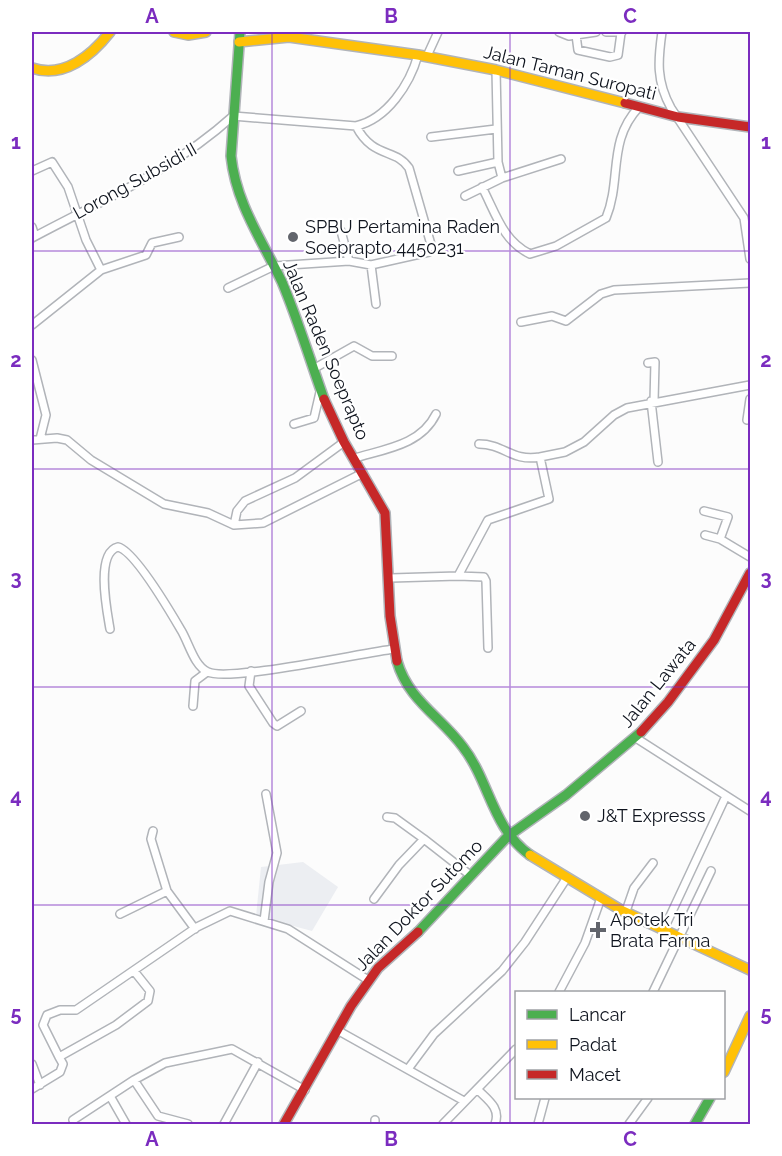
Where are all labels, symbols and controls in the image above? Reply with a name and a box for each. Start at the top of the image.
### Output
text: A [145,4,159,28]
text: B [384,4,398,28]
text: C [623,4,637,28]
street label: Jalan Taman Suropati [482,41,659,104]
text: 1 [11,130,21,154]
text: 1 [761,130,771,154]
street label: Lorong Subsidi II [69,138,200,223]
place label: SPBU Pertamina Raden Soeprapto 4450231 [305,216,500,258]
marker: SPBU Pertamina Raden Soeprapto 4450231 [286,230,300,244]
street label: Jalan Raden Soeprapto [279,257,374,443]
text: 2 [10,348,22,372]
text: 2 [760,348,772,372]
text: 3 [10,566,22,590]
text: 3 [760,566,772,590]
street label: Jalan Lawata [615,634,700,731]
text: 4 [10,784,22,808]
text: 4 [760,784,772,808]
place label: J&T Expresss [597,805,706,826]
marker: J&T Expresss [578,809,592,823]
street label: Jalan Doktor Sutomo [351,835,487,974]
place label: Apotek Tri Brata Farma [610,909,710,951]
marker: Apotek Tri Brata Farma [591,923,605,937]
legend [515,991,725,1099]
text: 5 [10,1002,22,1026]
text: 5 [760,1002,772,1026]
text: Lancar [569,1004,626,1025]
text: Padat [569,1034,617,1055]
text: Macet [569,1064,621,1085]
text: A [145,1127,159,1151]
text: B [384,1127,398,1151]
text: C [623,1127,637,1151]

